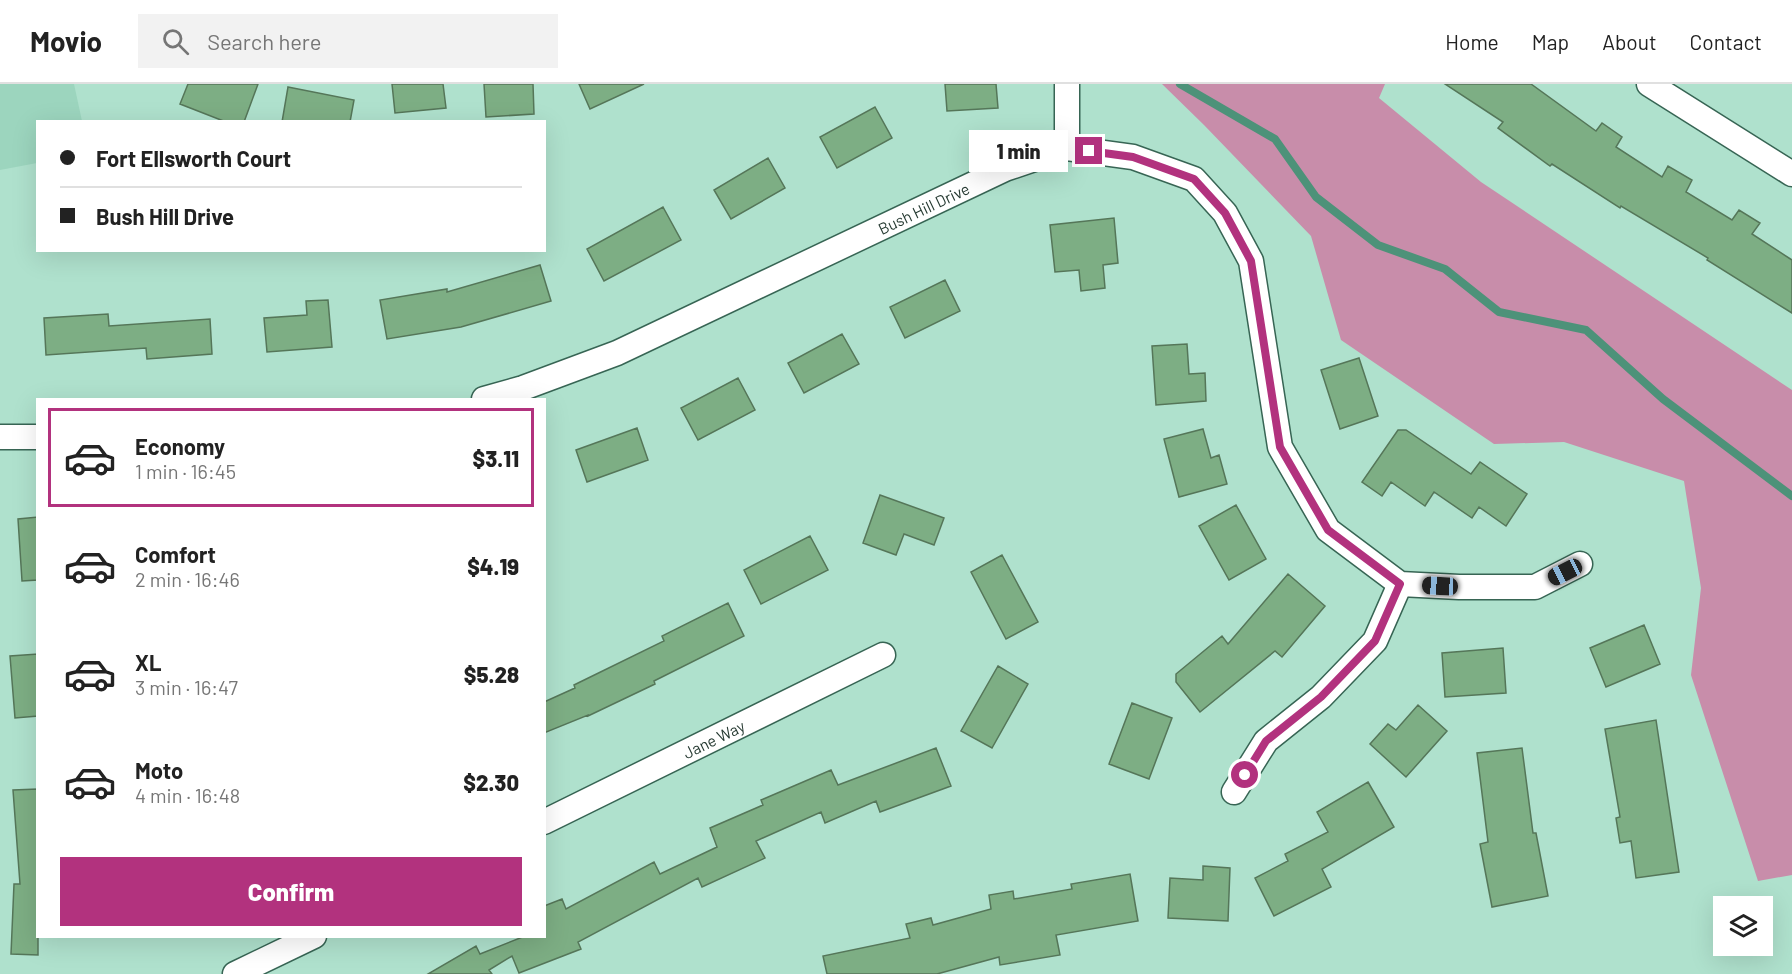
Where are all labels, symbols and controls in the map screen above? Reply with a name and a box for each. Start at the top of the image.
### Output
search box [138,14,558,68]
text: Movio [30,24,102,58]
icon: search [159,25,192,58]
text: Search here [207,28,322,54]
text: Home [1445,29,1499,54]
text: Map [1532,29,1569,54]
text: About [1602,29,1657,54]
text: Contact [1690,29,1762,54]
callout: 1 min [969,130,1068,172]
route end [1075,137,1102,164]
text: 1 min [997,139,1040,163]
text: Fort Ellsworth Court [96,145,291,171]
street label: Bush Hill Drive [875,178,972,237]
text: Bush Hill Drive [96,203,234,229]
icon: car [63,431,117,485]
text: Economy [135,433,225,459]
text: $3.11 [473,445,519,471]
text: 1 min · 16:45 [135,459,236,483]
icon: car [63,539,117,593]
text: Comfort [135,541,216,567]
text: $4.19 [467,553,519,579]
car [1545,556,1585,588]
text: 2 min · 16:46 [135,567,240,591]
car [1422,576,1458,596]
icon: car [63,647,117,701]
text: XL [135,649,161,675]
text: $5.28 [464,661,519,687]
text: 3 min · 16:47 [135,675,238,699]
street label: Jane Way [680,715,748,762]
icon: car [63,755,117,809]
text: Moto [135,757,183,783]
route start [1231,761,1258,788]
text: $2.30 [463,769,519,795]
text: 4 min · 16:48 [135,783,240,807]
button: Confirm [60,857,522,926]
map controls [1713,896,1773,956]
button: layers [1713,896,1773,956]

